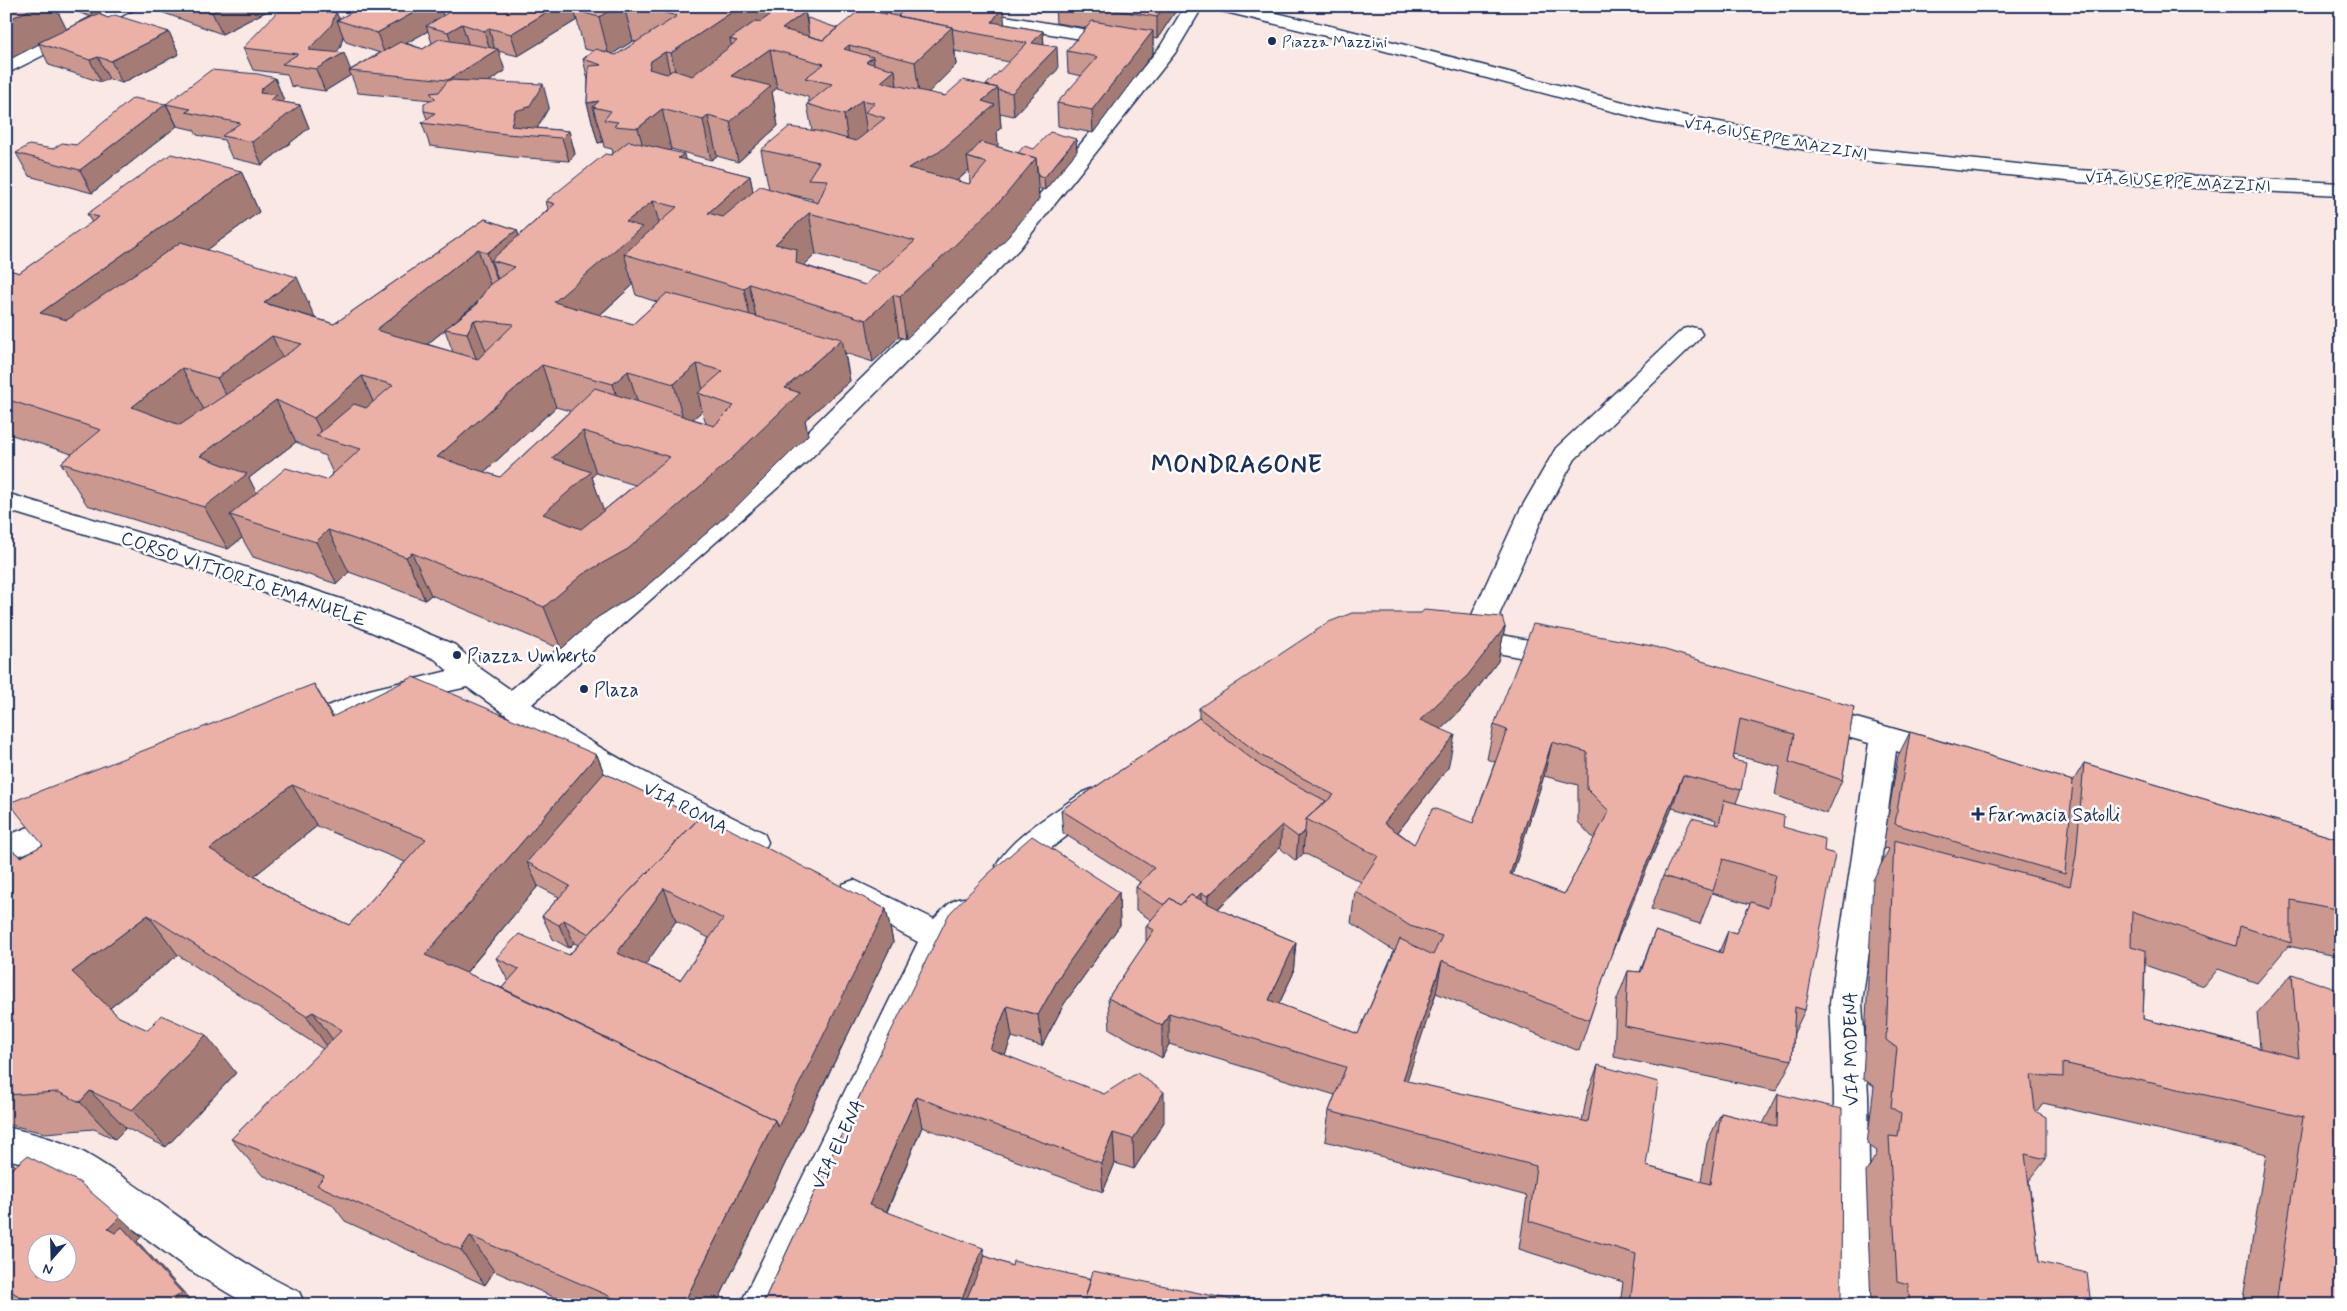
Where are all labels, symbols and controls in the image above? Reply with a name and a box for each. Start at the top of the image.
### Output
place label: Piazza Mazzini [1282,32,1388,53]
marker: Piazza Mazzini [1266,35,1278,47]
street label: VIA GIUSEPPE MAZZINI [1682,113,1869,166]
street label: VIA GIUSEPPE MAZZINI [2085,167,2271,198]
district label: MONDRAGONE [1151,450,1323,481]
street label: CORSO VITTORIO EMANUELE [117,526,370,633]
place label: Piazza Umberto [467,644,596,669]
marker: Piazza Umberto [451,649,463,661]
place label: Plaza [594,678,639,703]
marker: Plaza [578,683,590,695]
street label: VIA ROMA [639,776,732,840]
place label: Farmacia Satolli [1988,803,2120,828]
marker: Farmacia Satolli [1972,808,1984,820]
street label: VIA MODENA [1838,992,1865,1106]
street label: VIA ELENA [806,1095,871,1194]
north arrow [28,1234,78,1284]
text: N [40,1259,55,1279]

